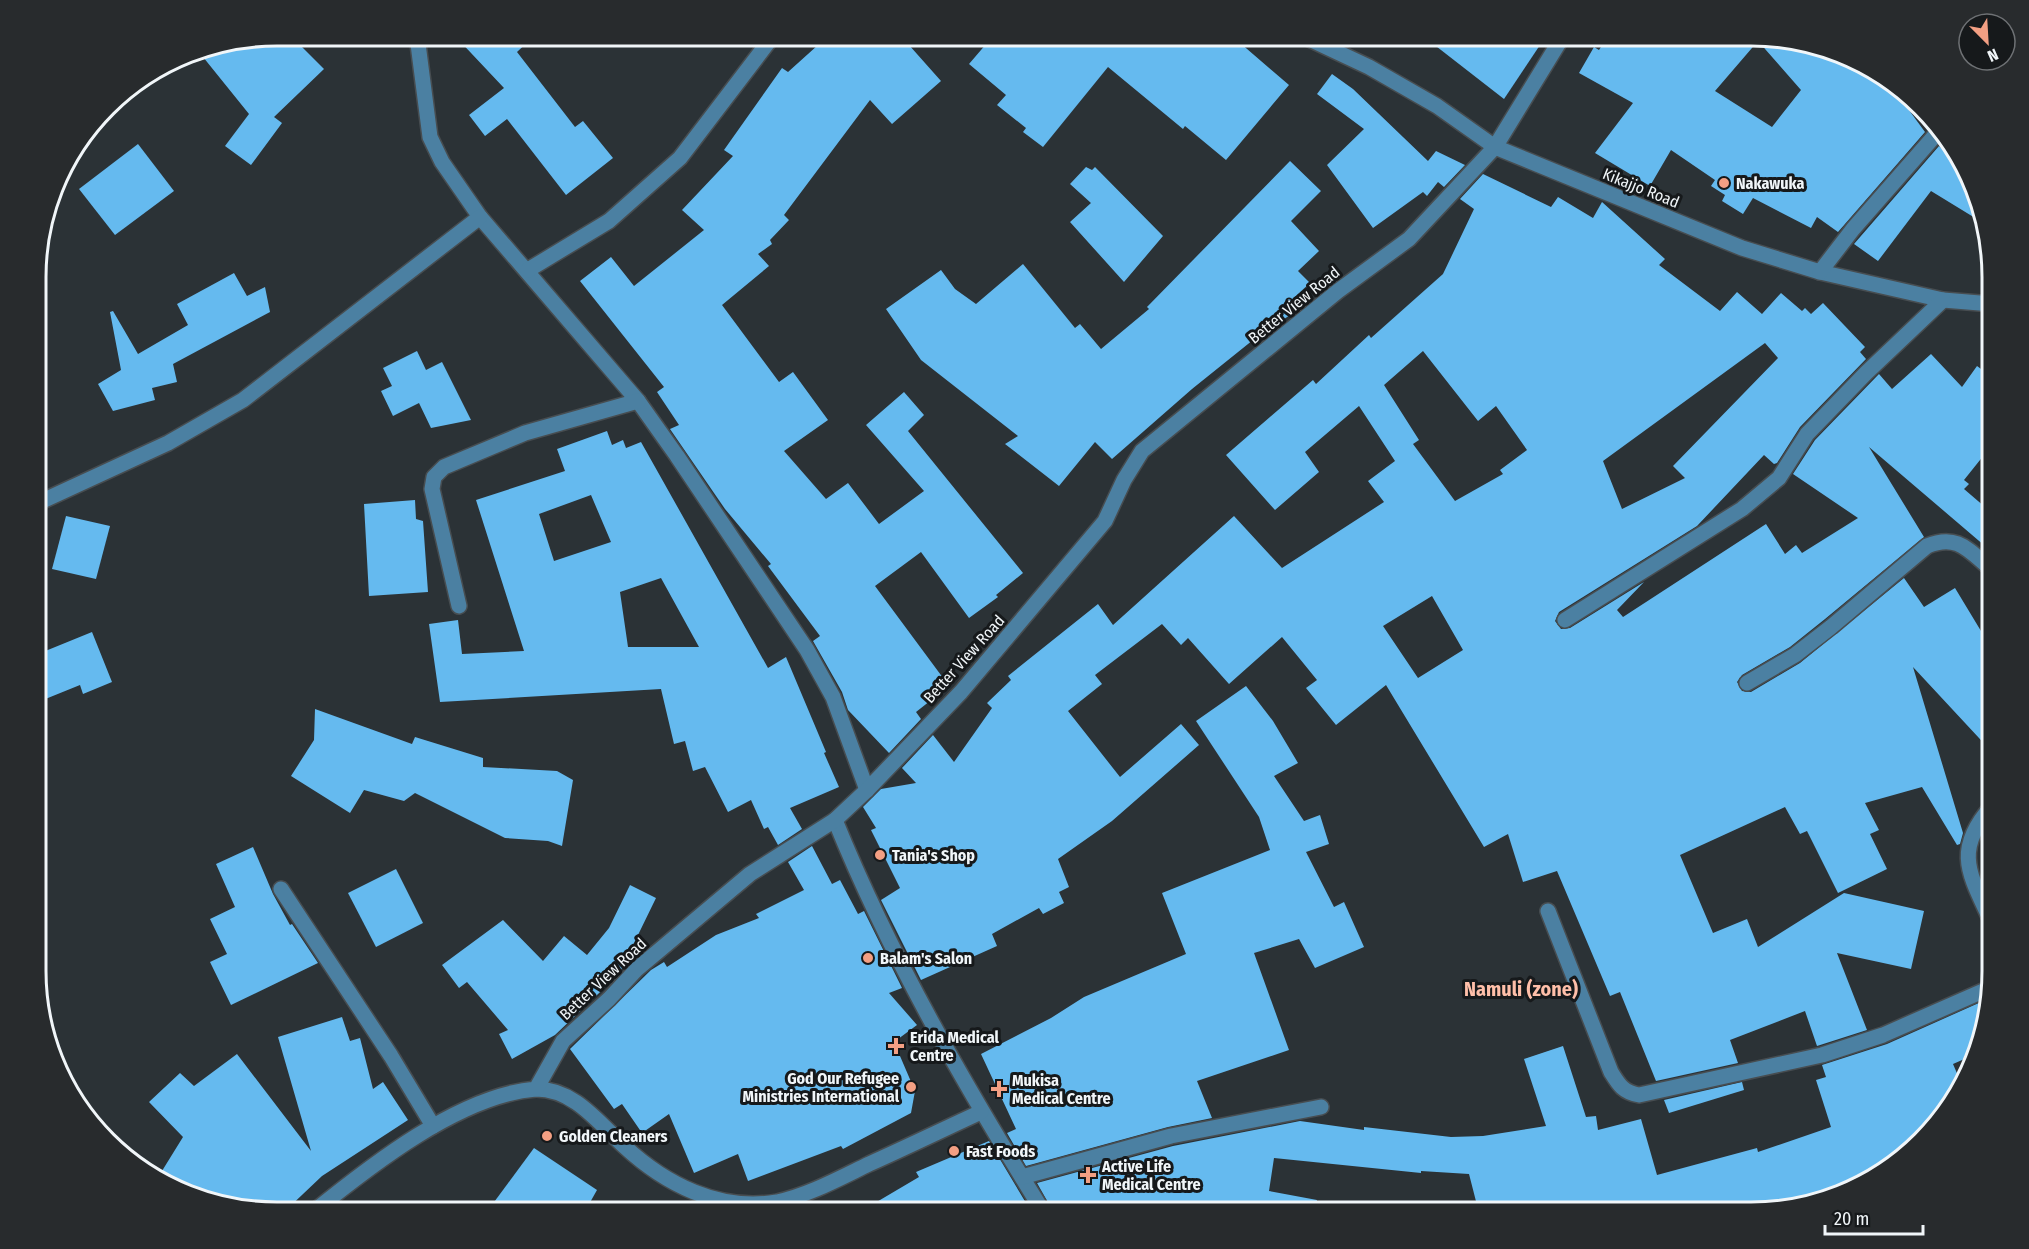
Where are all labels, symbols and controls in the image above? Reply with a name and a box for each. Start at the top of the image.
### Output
north arrow [1957,12,2017,72]
text: N [1985,45,2001,66]
street label: Kikajjo Road [1600,164,1682,212]
place label: Nakawuka [1736,174,1805,193]
marker: Nakawuka [1717,176,1731,190]
street label: Better View Road [1245,262,1343,348]
street label: Better View Road [920,611,1008,707]
place label: Tania's Shop [892,846,975,865]
marker: Tania's Shop [873,848,887,862]
street label: Better View Road [556,934,650,1024]
place label: Balam's Salon [880,949,972,968]
marker: Balam's Salon [861,951,875,965]
district label: Namuli (zone) [1464,977,1578,1001]
place label: Erida Medical Centre [910,1028,1000,1065]
marker: Erida Medical Centre [887,1037,905,1055]
place label: God Our Refugee Ministries International [743,1069,900,1106]
place label: Mukisa Medical Centre [1012,1071,1111,1108]
marker: God Our Refugee Ministries International [904,1080,918,1094]
marker: Mukisa Medical Centre [990,1080,1008,1098]
place label: Golden Cleaners [559,1127,667,1146]
marker: Golden Cleaners [540,1129,554,1143]
place label: Fast Foods [966,1142,1035,1161]
marker: Fast Foods [947,1144,961,1158]
place label: Active Life Medical Centre [1101,1157,1201,1194]
marker: Active Life Medical Centre [1079,1166,1097,1184]
scale bar [1825,1198,1922,1236]
text: 20 m [1834,1208,1869,1230]

